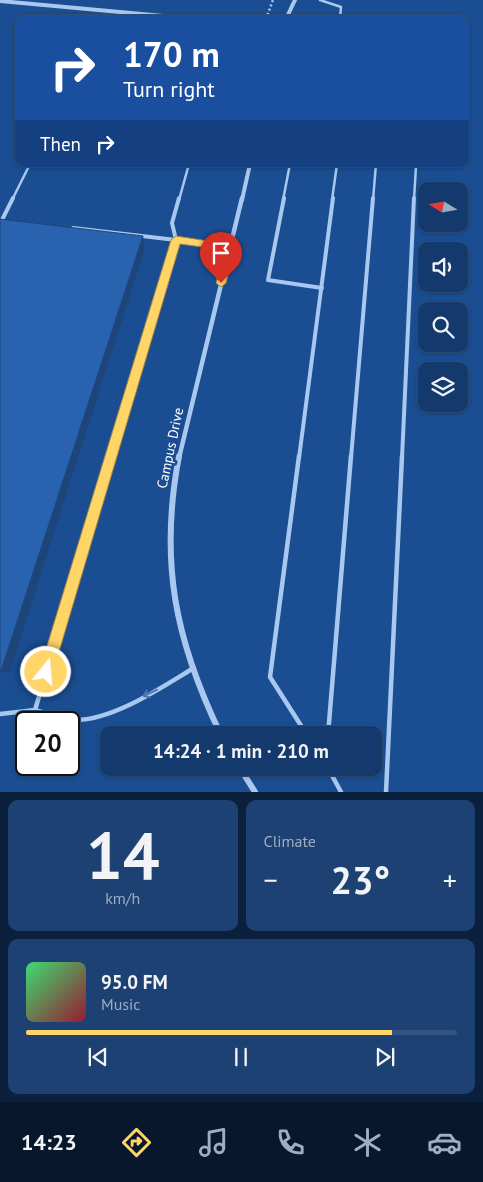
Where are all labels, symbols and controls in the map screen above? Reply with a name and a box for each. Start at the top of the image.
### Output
text: 170 m [123,31,220,77]
icon: right [40,35,105,100]
text: Turn right [123,75,215,103]
icon: right [91,130,119,158]
text: Then [40,132,81,156]
north arrow [418,182,468,232]
map controls [418,182,468,412]
pin [200,232,242,283]
icon: arrive [207,239,235,267]
button: sound [418,242,468,292]
button: search [418,302,468,352]
button: layers [418,362,468,412]
street label: Campus Drive [153,406,187,490]
position arrow [19,645,71,697]
one-way arrow [143,689,158,699]
speed limit sign: 20 [15,711,80,776]
text: 14:24 · 1 min · 210 m [153,739,329,763]
text: 14 [86,813,160,897]
text: Climate [264,831,316,851]
text: 23° [330,855,390,904]
text: − [264,861,278,898]
text: + [443,861,457,898]
text: km/h [105,888,140,908]
text: 95.0 FM [101,970,168,994]
text: Music [101,994,141,1014]
icon: previous [84,1043,112,1071]
icon: pause [227,1043,255,1071]
icon: next [371,1043,399,1071]
icon: directions [119,1125,154,1160]
icon: music [196,1125,231,1160]
icon: phone [273,1125,308,1160]
icon: climate [350,1125,385,1160]
icon: car [427,1125,462,1160]
text: 14:23 [21,1128,77,1156]

